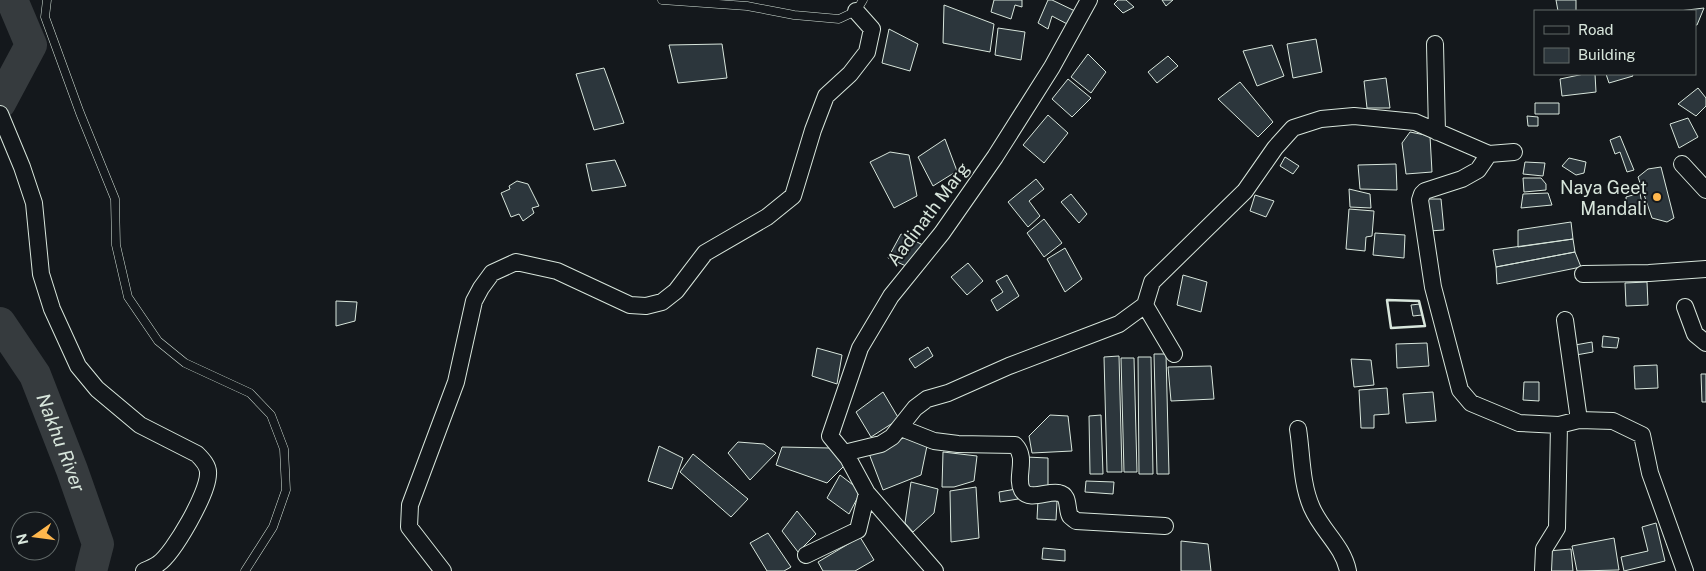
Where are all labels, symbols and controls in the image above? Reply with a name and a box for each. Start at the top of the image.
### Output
legend [1534,10,1696,75]
text: Road [1578,21,1614,38]
text: Building [1578,46,1636,63]
street label: Aadinath Marg [882,158,974,270]
place label: Naya Geet Mandali [1560,177,1647,219]
marker: Naya Geet Mandali [1651,191,1663,203]
water label: Nakhu River [32,390,90,495]
north arrow [10,511,60,561]
text: N [13,532,31,546]

